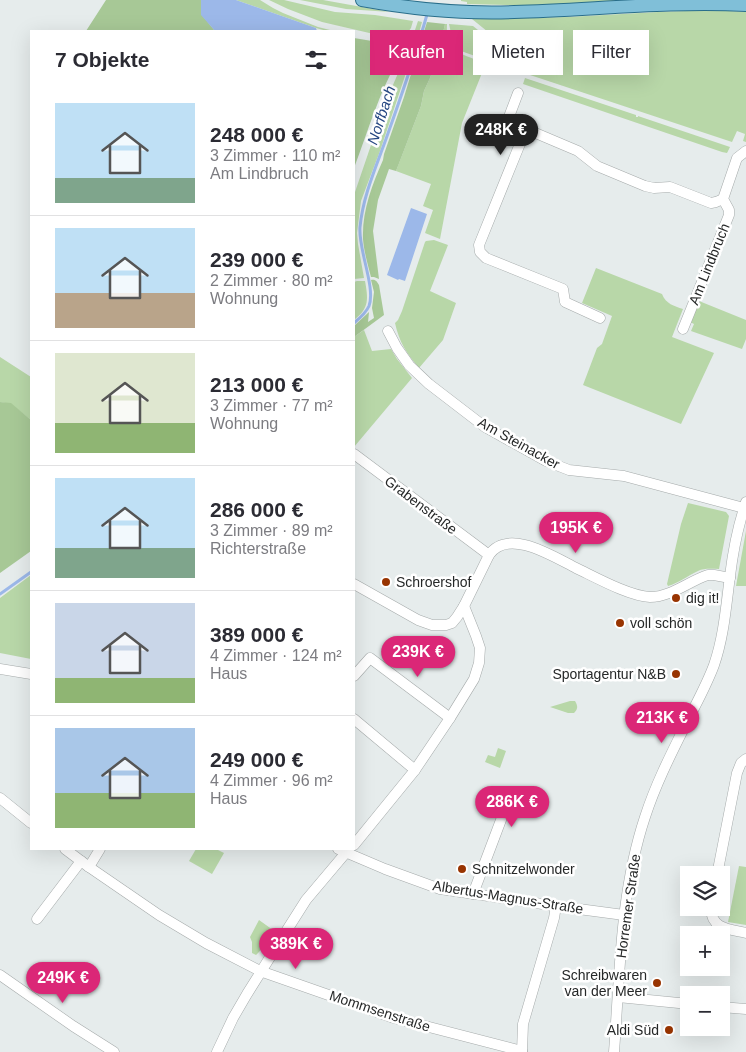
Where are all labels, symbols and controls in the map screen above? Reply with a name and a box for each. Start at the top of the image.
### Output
chip: Kaufen [370,30,463,75]
chip: Mieten [473,30,563,75]
chip: Filter [573,30,649,75]
icon: filters [302,46,330,74]
text: 7 Objekte [55,48,150,71]
water label: Norfbach [364,83,398,147]
pin: 248K € [460,114,542,156]
text: 248K € [475,121,527,138]
icon: home [95,123,155,183]
text: 248 000 € [210,123,303,146]
text: 3 Zimmer · 110 m² [210,147,340,164]
text: Am Lindbruch [210,165,309,182]
street label: Am Lindbruch [685,221,733,307]
icon: home [95,248,155,308]
text: 239 000 € [210,248,303,271]
text: 2 Zimmer · 80 m² [210,272,333,289]
text: Wohnung [210,290,278,307]
icon: home [95,373,155,433]
text: 213 000 € [210,373,303,396]
text: 3 Zimmer · 77 m² [210,397,333,414]
street label: Am Steinacker [475,414,563,472]
text: Wohnung [210,415,278,432]
street label: Grabenstraße [382,473,460,538]
icon: home [95,498,155,558]
text: 286 000 € [210,498,303,521]
pin: 195K € [535,512,617,554]
text: 195K € [550,519,602,536]
text: 3 Zimmer · 89 m² [210,522,333,539]
text: Richterstraße [210,540,306,557]
place label: Schroershof [396,574,472,590]
marker: Schroershof [380,576,392,588]
place label: dig it! [686,590,719,606]
marker: dig it! [670,592,682,604]
place label: voll schön [630,615,692,631]
marker: voll schön [614,617,626,629]
icon: home [95,623,155,683]
text: 389 000 € [210,623,303,646]
pin: 239K € [377,636,459,678]
text: 239K € [392,643,444,660]
text: 4 Zimmer · 124 m² [210,647,342,664]
text: Haus [210,665,247,682]
place label: Sportagentur N&B [552,666,666,682]
marker: Sportagentur N&B [670,668,682,680]
pin: 213K € [621,702,703,744]
text: 213K € [636,709,688,726]
icon: home [95,748,155,808]
text: 249 000 € [210,748,303,771]
text: 4 Zimmer · 96 m² [210,772,333,789]
pin: 286K € [471,786,553,828]
text: Haus [210,790,247,807]
text: 286K € [486,793,538,810]
street label: Horremer Straße [613,853,643,959]
place label: Schnitzelwonder [472,861,575,877]
marker: Schnitzelwonder [456,863,468,875]
map controls [680,866,730,1036]
button: layers [680,866,730,916]
street label: Albertus-Magnus-Straße [431,877,585,917]
button: + [680,926,730,976]
pin: 389K € [255,928,337,970]
text: 389K € [270,935,322,952]
pin: 249K € [22,962,104,1004]
place label: Schreibwaren van der Meer [561,967,647,999]
text: 249K € [37,969,89,986]
marker: Schreibwaren van der Meer [651,977,663,989]
button: − [680,986,730,1036]
street label: Mommsenstraße [328,987,433,1035]
place label: Aldi Süd [607,1022,659,1038]
marker: Aldi Süd [663,1024,675,1036]

